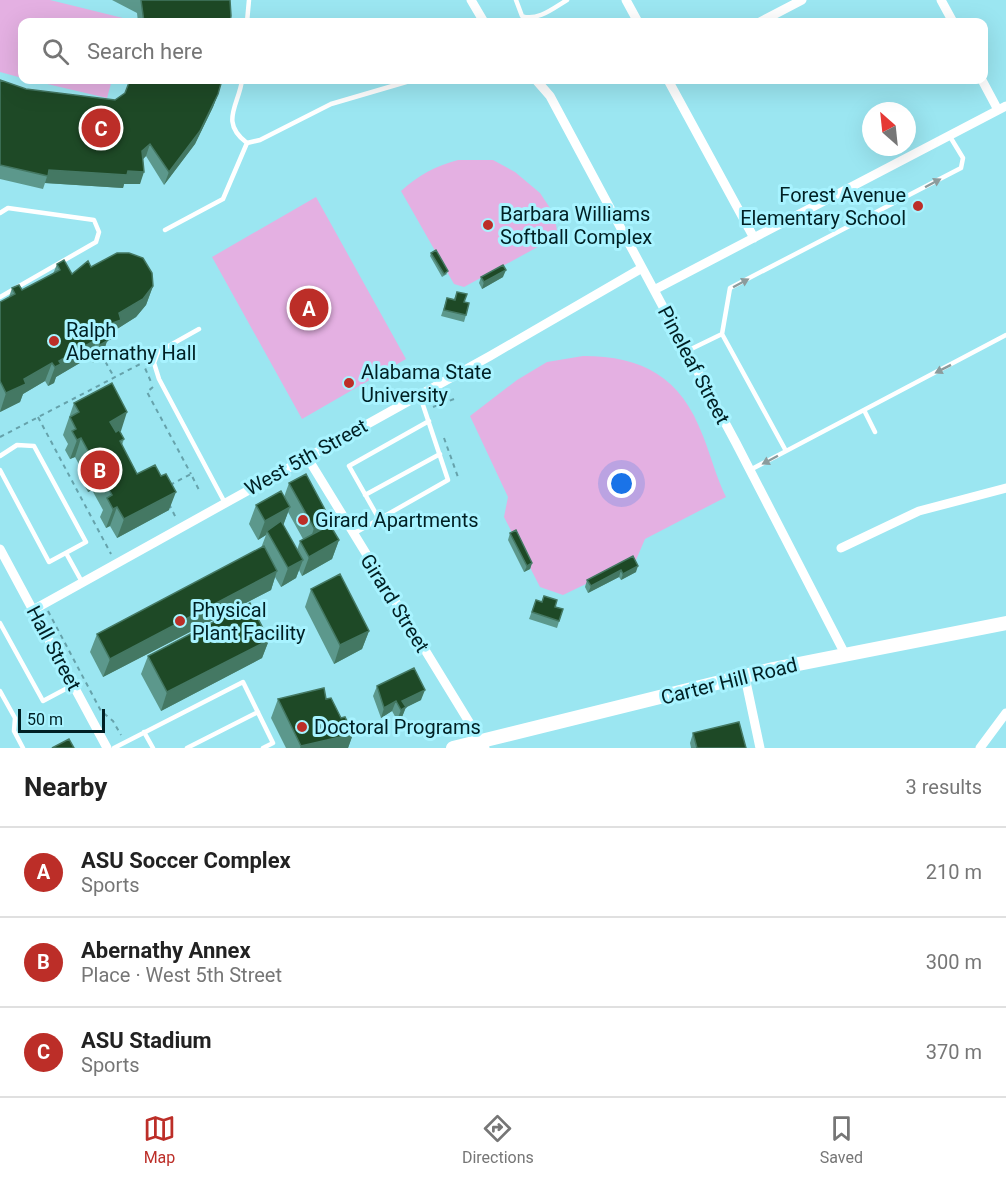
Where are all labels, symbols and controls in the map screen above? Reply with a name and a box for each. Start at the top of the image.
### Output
search box [18,18,988,84]
icon: search [39,35,72,68]
text: Search here [87,39,203,64]
north arrow [862,102,916,156]
pin: C [82,106,120,150]
one-way arrow [924,178,941,188]
place label: Forest Avenue Elementary School [740,183,906,230]
marker: Forest Avenue Elementary School [911,199,925,213]
place label: Barbara Williams Softball Complex [500,202,652,249]
marker: Barbara Williams Softball Complex [481,218,495,232]
one-way arrow [733,278,750,288]
pin: A [290,286,328,330]
street label: Pineleaf Street [653,302,735,428]
place label: Ralph Abernathy Hall [66,318,196,365]
marker: Ralph Abernathy Hall [47,334,61,348]
place label: Alabama State University [361,360,492,407]
one-way arrow [934,364,951,374]
marker: Alabama State University [342,376,356,390]
street label: West 5th Street [241,413,371,501]
pin: B [80,448,120,492]
one-way arrow [761,455,778,465]
your location [607,469,636,498]
place label: Girard Apartments [315,508,479,532]
marker: Girard Apartments [296,513,310,527]
street label: Girard Street [355,549,435,657]
place label: Physical Plant Facility [192,598,306,645]
street label: Hall Street [22,601,86,695]
marker: Physical Plant Facility [173,614,187,628]
street label: Carter Hill Road [658,652,800,710]
scale bar [18,706,105,734]
text: 50 m [27,710,63,729]
place label: Doctoral Programs [314,715,481,739]
marker: Doctoral Programs [295,720,309,734]
text: Nearby [24,772,107,802]
text: 3 results [906,775,982,799]
text: ASU Soccer Complex [81,848,291,873]
text: A [37,860,50,884]
text: 210 m [926,860,982,884]
text: Sports [81,873,140,897]
text: Abernathy Annex [81,938,251,963]
text: B [37,950,50,974]
text: 300 m [926,950,982,974]
text: Place · West 5th Street [81,963,282,987]
text: ASU Stadium [81,1028,212,1053]
text: C [37,1040,50,1064]
text: 370 m [926,1040,982,1064]
text: Sports [81,1053,140,1077]
tab: Map [143,1112,176,1167]
tab: Directions [462,1112,534,1167]
tab: Saved [820,1112,863,1167]

